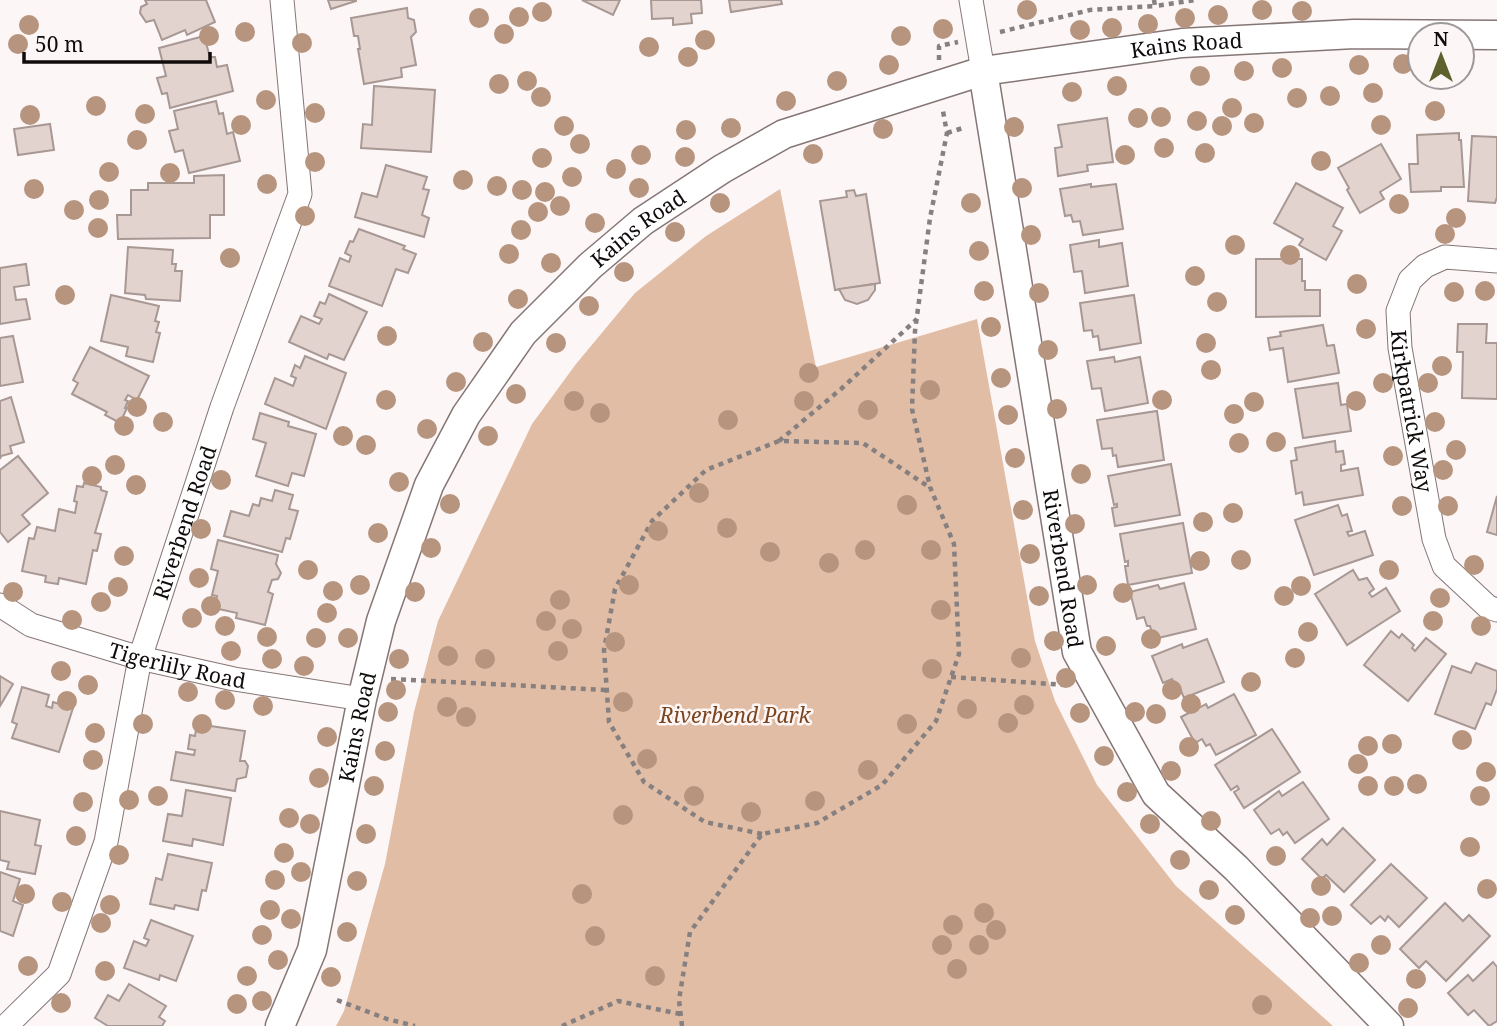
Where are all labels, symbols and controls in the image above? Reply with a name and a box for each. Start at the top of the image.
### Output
scale bar [24,21,210,65]
north arrow [1406,21,1476,91]
street label: Kains Road [1129,26,1243,64]
text: N [1434,26,1449,52]
text: 50 m [35,30,84,58]
street label: Kains Road [585,183,691,273]
street label: Kirkpatrick Way [1385,329,1439,495]
street label: Riverbend Road [146,442,223,603]
street label: Riverbend Road [1037,487,1090,650]
street label: Tigerlily Road [106,635,248,695]
street label: Kains Road [332,669,382,785]
park label: Riverbend Park [658,701,812,729]

